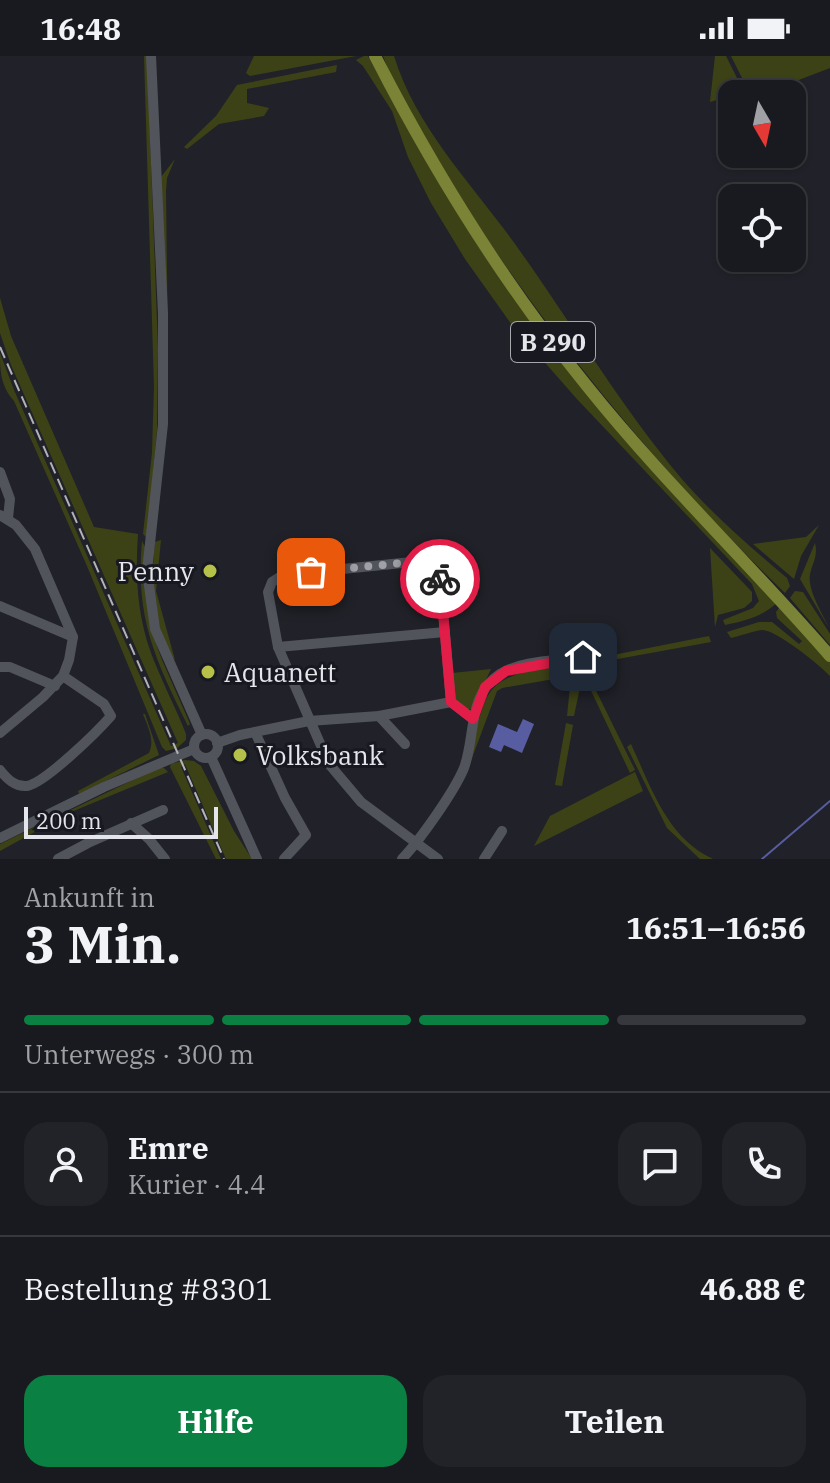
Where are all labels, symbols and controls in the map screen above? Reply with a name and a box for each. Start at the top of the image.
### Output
text: 16:48 [40,9,121,48]
north arrow [718,80,806,168]
map controls [718,80,806,272]
button: locate [718,184,806,272]
road number: B 290 [511,322,595,362]
pin [277,538,345,606]
courier [400,539,480,619]
icon: bag [289,550,333,594]
place label: Penny [118,554,194,588]
icon: bike [418,557,462,601]
marker: Penny [201,562,219,580]
pin [549,623,617,691]
icon: home [561,635,605,679]
place label: Aquanett [224,655,336,689]
marker: Aquanett [199,663,217,681]
place label: Volksbank [256,738,384,772]
marker: Volksbank [231,746,249,764]
scale bar [24,803,218,839]
text: 200 m [36,806,102,835]
text: Ankunft in [24,880,155,914]
text: 16:51–16:56 [626,908,806,947]
text: 3 Min. [24,910,181,977]
text: Unterwegs · 300 m [24,1037,254,1071]
button: person [24,1122,108,1206]
button: chat [618,1122,702,1206]
button: phone [722,1122,806,1206]
text: Emre [128,1128,209,1167]
text: Kurier · 4.4 [128,1167,266,1201]
text: Bestellung #8301 [24,1269,273,1308]
text: 46.88 € [700,1269,806,1308]
button: Hilfe [24,1375,407,1467]
button: Teilen [423,1375,806,1467]

